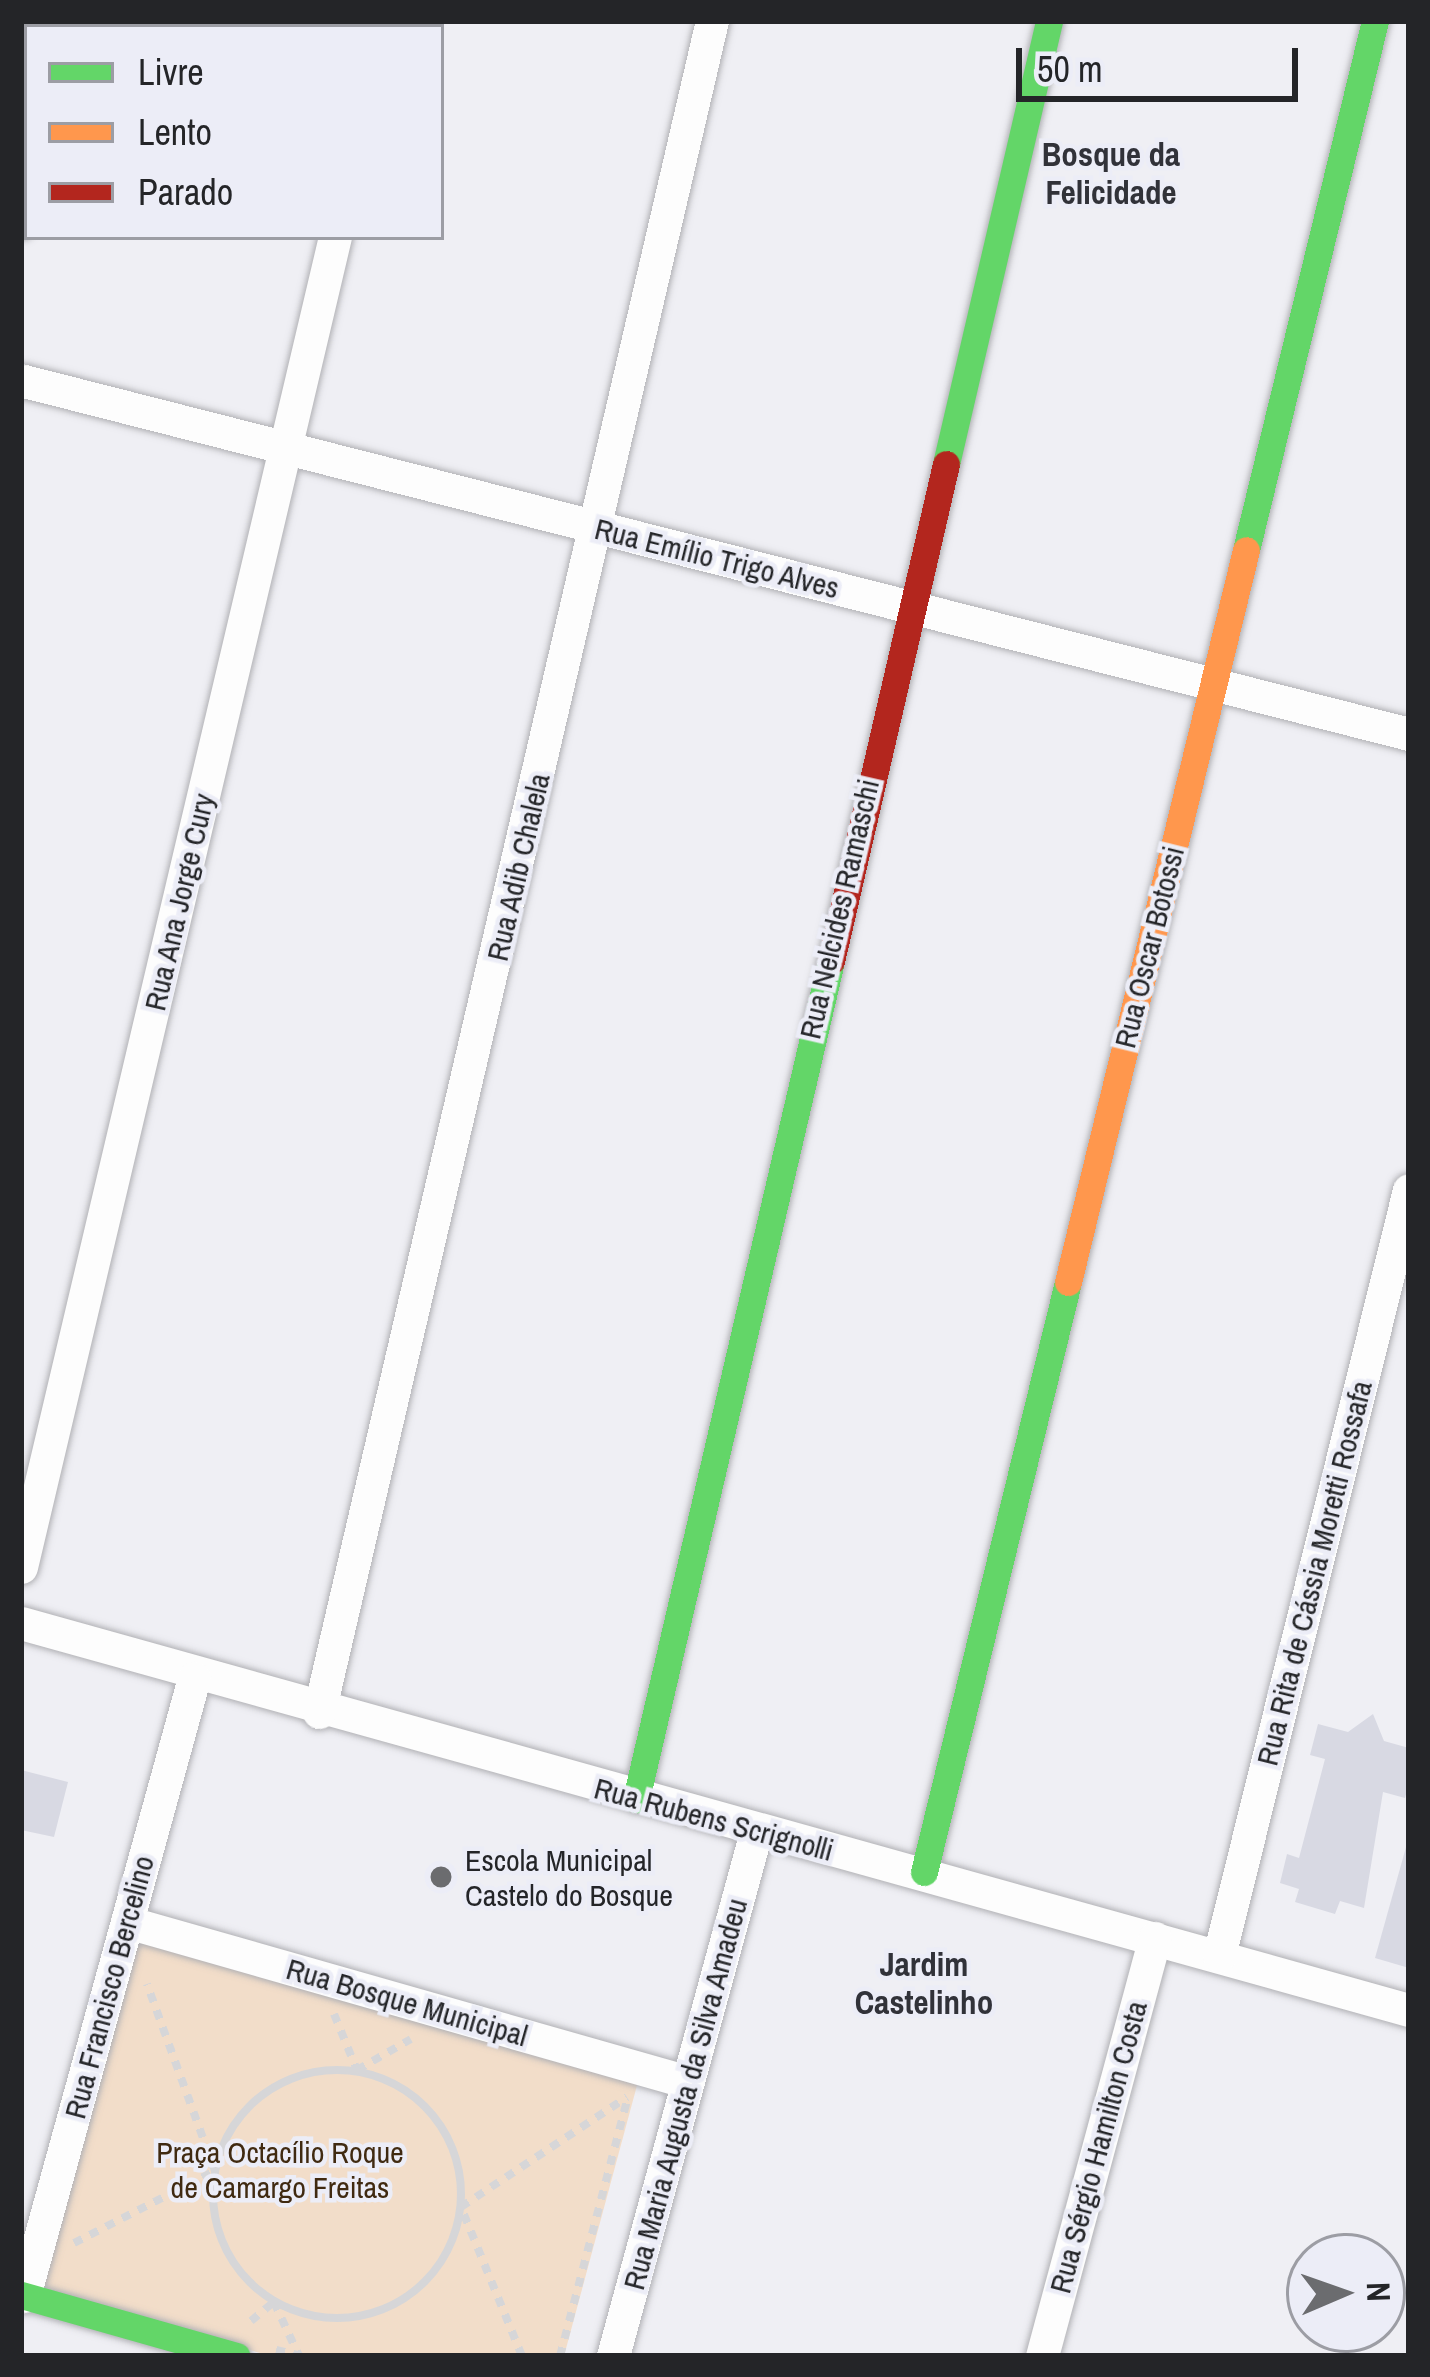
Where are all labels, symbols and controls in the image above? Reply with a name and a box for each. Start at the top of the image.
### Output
legend [24,24,444,240]
scale bar [1022,24,1304,98]
text: 50 m [1037,45,1103,93]
text: Livre [138,48,204,96]
text: Lento [138,108,212,156]
district label: Bosque da Felicidade [1042,135,1180,213]
text: Parado [138,168,233,216]
street label: Rua Emílio Trigo Alves [590,510,844,606]
street label: Rua Adib Chalela [479,769,557,965]
street label: Rua Nelcides Ramaschi [792,776,886,1042]
street label: Rua Ana Jorge Cury [136,789,222,1015]
street label: Rua Oscar Botossi [1107,842,1191,1052]
street label: Rua Rita de Cássia Moretti Rossafa [1249,1377,1379,1769]
street label: Rua Rubens Scrignolli [590,1770,838,1868]
place label: Escola Municipal Castelo do Bosque [465,1842,673,1912]
street label: Rua Francisco Bercelino [57,1852,161,2122]
marker: Escola Municipal Castelo do Bosque [428,1864,454,1890]
street label: Rua Maria Augusta da Silva Amadeu [615,1893,755,2295]
district label: Jardim Castelinho [855,1945,993,2023]
street label: Rua Bosque Municipal [282,1950,532,2054]
street label: Rua Sérgio Hamilton Costa [1042,1997,1154,2297]
park label: Praça Octacílio Roque de Camargo Freitas [156,2134,404,2204]
north arrow [1286,2233,1406,2353]
text: N [1357,2281,1401,2302]

